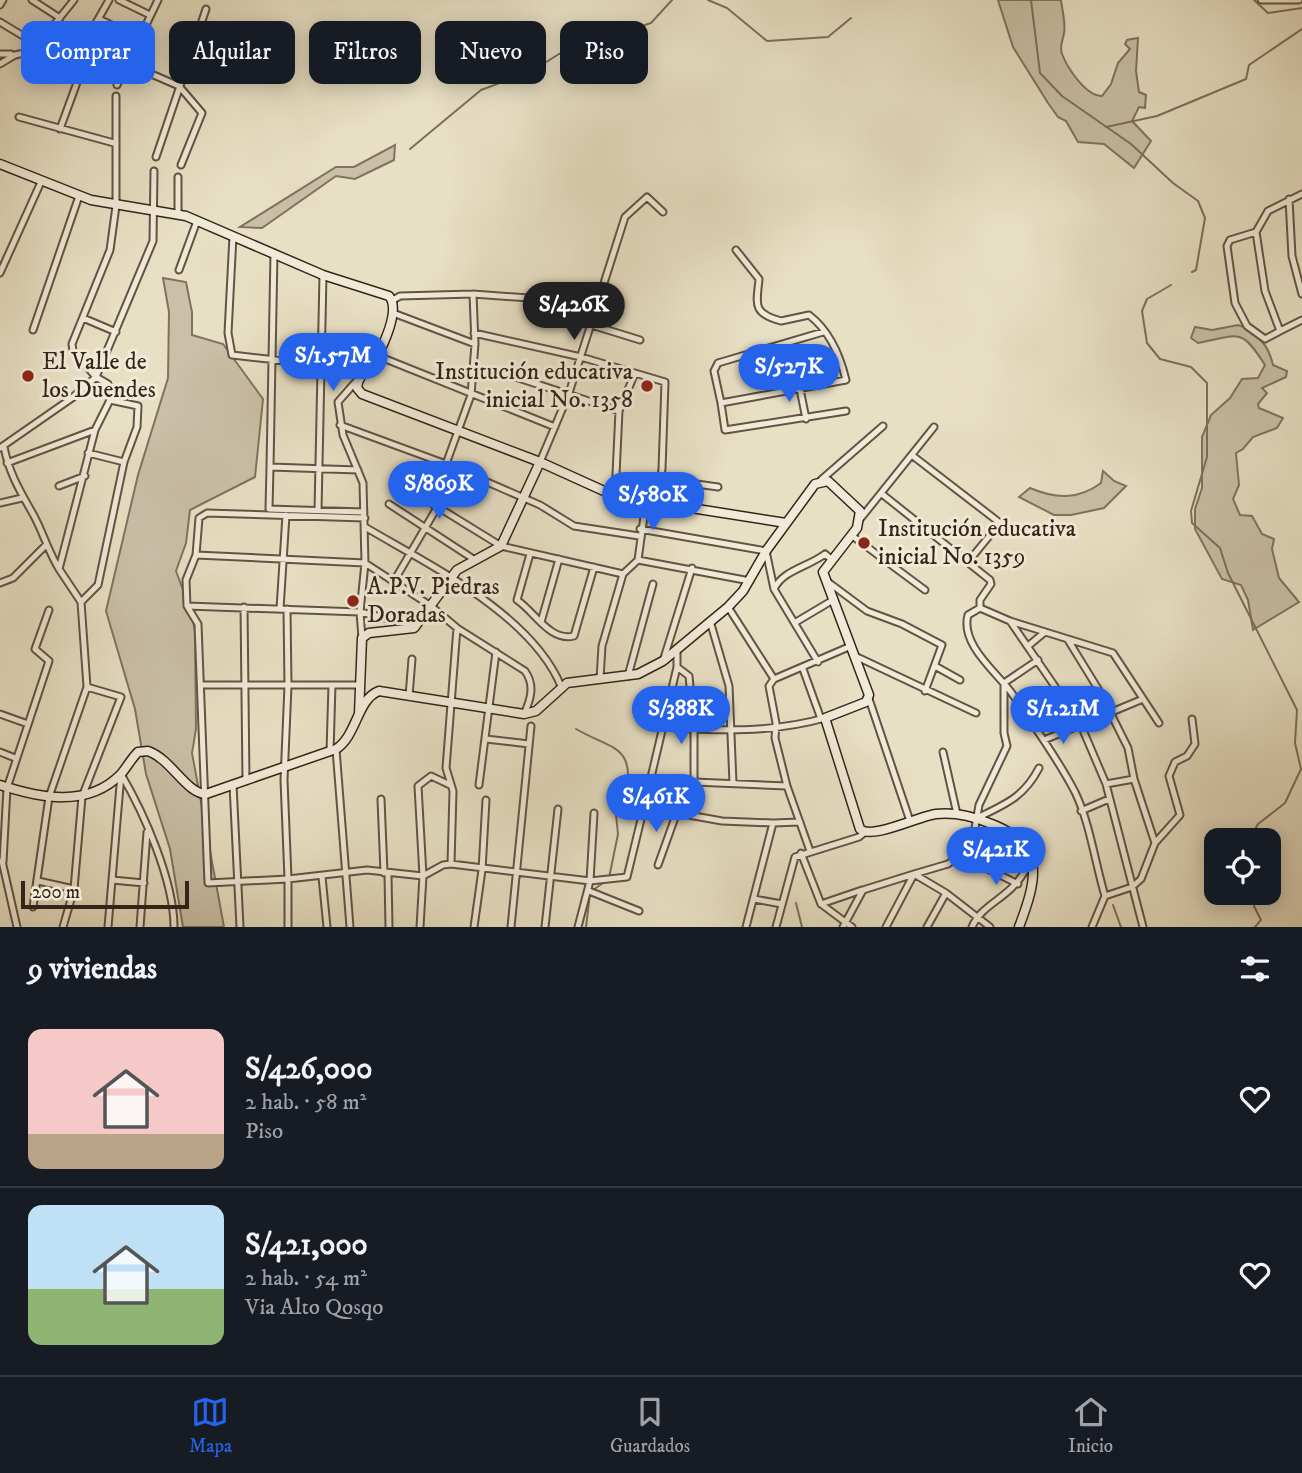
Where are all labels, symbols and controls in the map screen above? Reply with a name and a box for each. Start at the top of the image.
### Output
chip: Comprar [21,21,155,84]
chip: Alquilar [169,21,295,84]
chip: Filtros [309,21,421,84]
chip: Nuevo [435,21,546,84]
chip: Piso [560,21,648,84]
pin: S/426K [517,282,631,342]
text: S/426K [539,290,609,319]
pin: S/1.57M [268,334,398,393]
text: S/1.57M [295,341,371,370]
pin: S/527K [732,344,846,404]
place label: El Valle de los Duendes [42,347,156,405]
text: S/527K [755,352,823,381]
place label: Institución educativa inicial No. 1358 [435,357,634,415]
marker: El Valle de los Duendes [20,368,36,384]
marker: Institución educativa inicial No. 1358 [639,378,655,394]
pin: S/869K [382,462,496,521]
text: S/869K [404,469,474,498]
pin: S/580K [596,472,710,532]
text: S/580K [618,480,688,509]
place label: Institución educativa inicial No. 1359 [878,514,1077,572]
marker: Institución educativa inicial No. 1359 [856,535,872,551]
place label: A.P.V. Piedras Doradas [367,572,500,630]
marker: A.P.V. Piedras Doradas [345,593,361,609]
pin: S/388K [624,686,738,746]
pin: S/1.21M [998,686,1128,746]
text: S/388K [648,694,714,723]
text: S/1.21M [1027,694,1099,723]
pin: S/461K [599,774,713,834]
text: S/461K [622,782,690,811]
pin: S/421K [939,828,1053,887]
map controls [1204,828,1281,905]
button: locate [1204,828,1281,905]
text: S/421K [963,835,1029,864]
scale bar [21,878,189,910]
text: 200 m [32,881,80,904]
icon: filters [1236,950,1274,988]
text: 9 viviendas [28,951,157,988]
text: S/426,000 [245,1051,372,1088]
icon: home [84,1057,168,1141]
icon: heart [1236,1080,1274,1118]
text: 2 hab. · 58 m² [245,1088,367,1117]
text: Piso [245,1117,283,1146]
text: S/421,000 [245,1227,368,1264]
icon: home [84,1233,168,1317]
icon: heart [1236,1256,1274,1294]
text: 2 hab. · 54 m² [245,1264,367,1293]
text: Via Alto Qosqo [245,1293,383,1322]
tab: Mapa [189,1393,232,1458]
tab: Guardados [610,1393,690,1458]
tab: Inicio [1068,1393,1113,1458]

